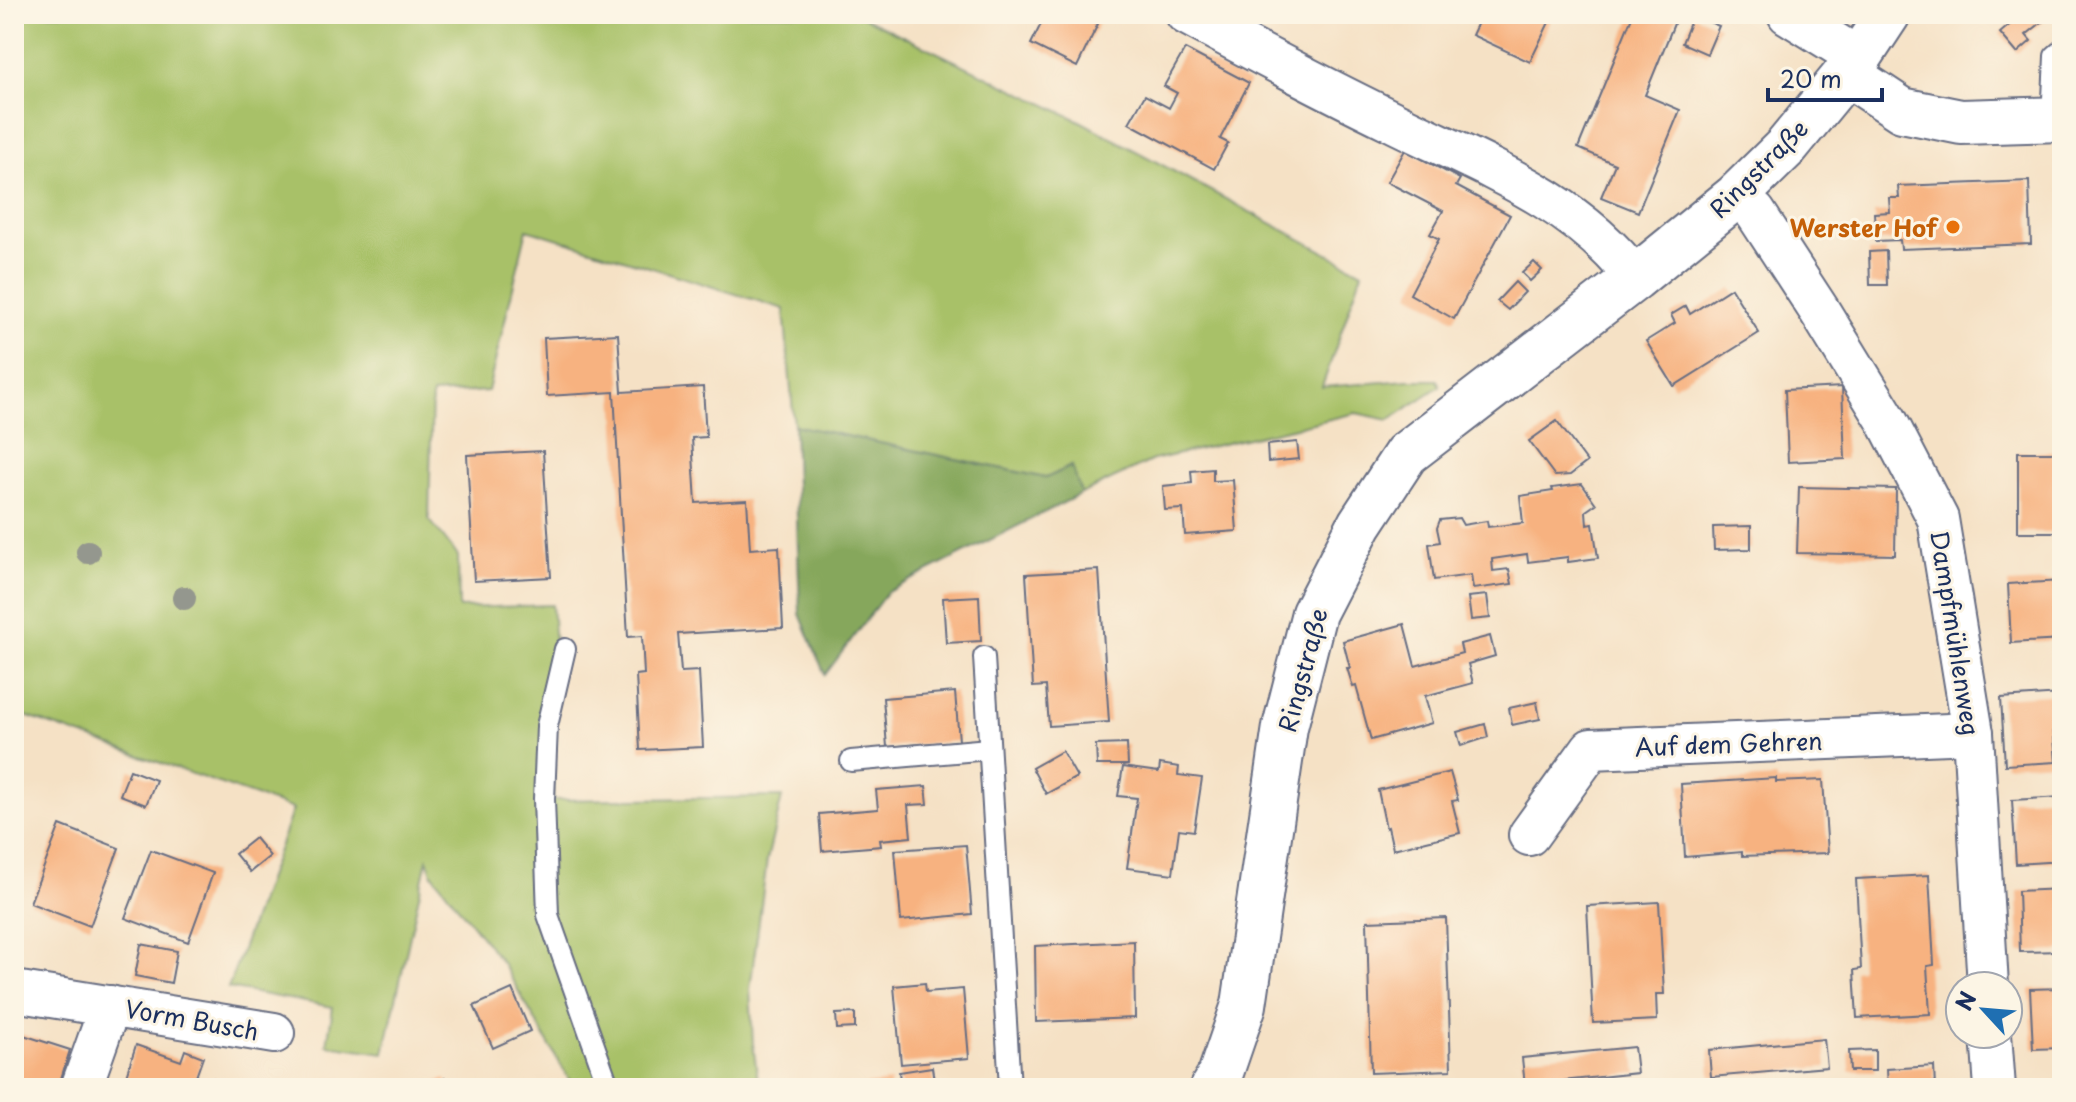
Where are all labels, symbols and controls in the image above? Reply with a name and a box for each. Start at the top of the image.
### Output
scale bar [1768,52,1882,102]
text: 20 m [1780,60,1842,96]
street label: Ringstraße [1700,110,1816,226]
place label: Werster Hof [1790,209,1939,245]
marker: Werster Hof [1944,218,1962,236]
street label: Dampfmühlenweg [1922,528,1990,738]
street label: Ringstraße [1268,604,1336,736]
street label: Auf dem Gehren [1634,722,1824,764]
north arrow [1944,970,2024,1050]
text: N [1946,986,1983,1016]
street label: Vorm Busch [122,990,262,1048]

